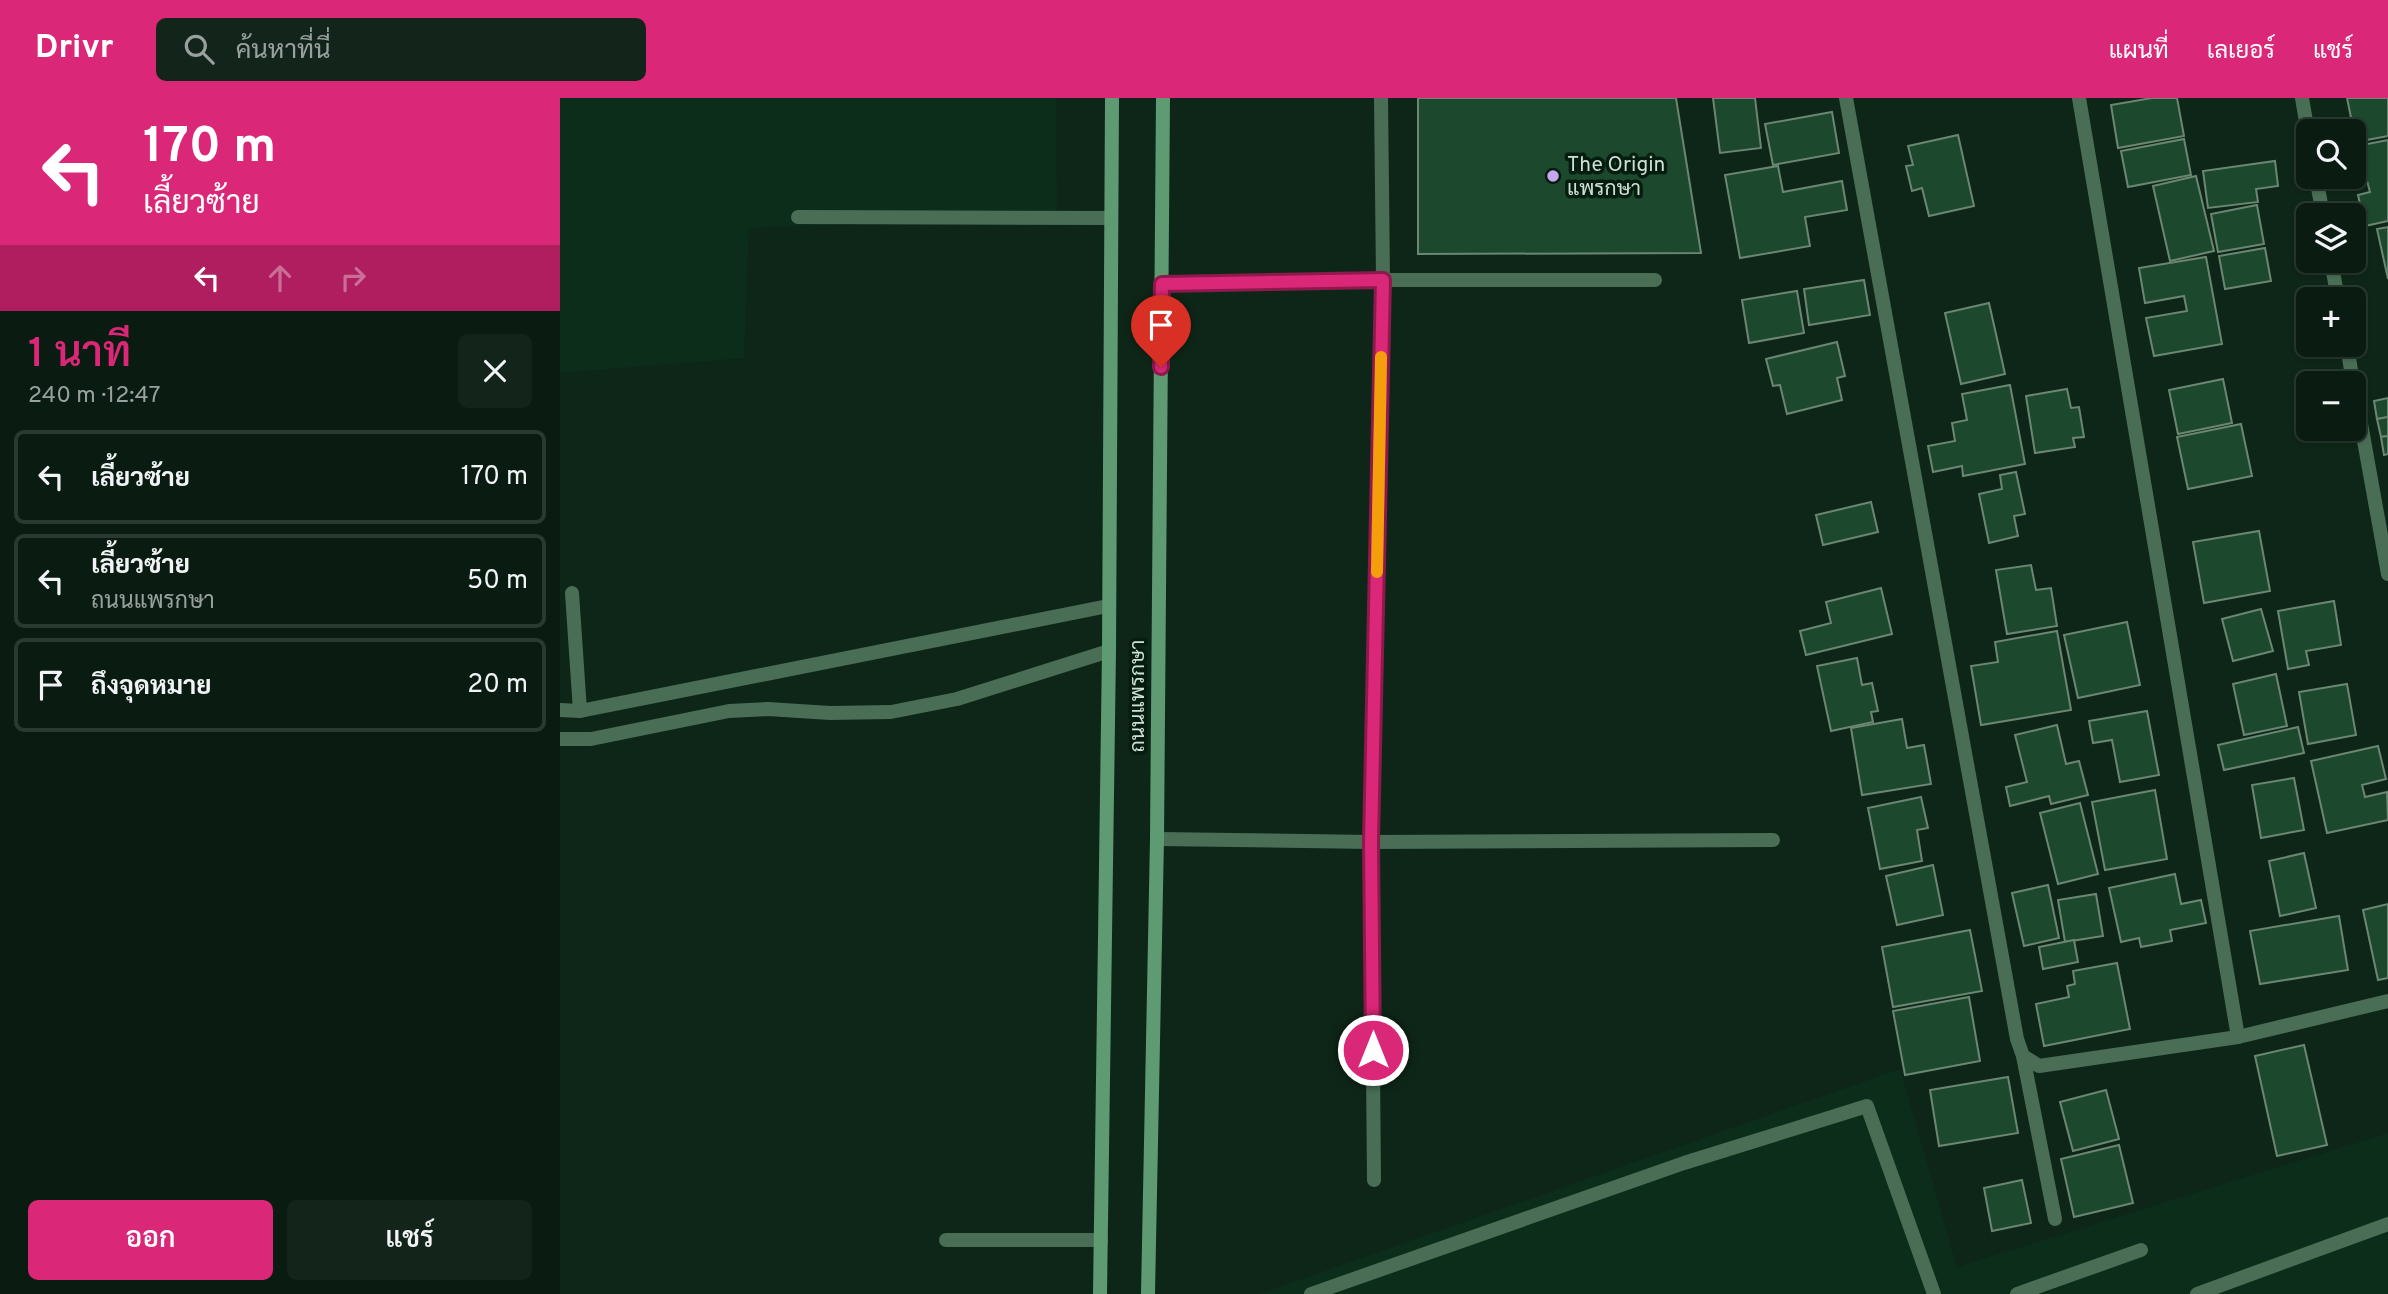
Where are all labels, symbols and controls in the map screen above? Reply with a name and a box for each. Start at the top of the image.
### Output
search box [156,18,646,81]
text: Drivr [35,28,114,70]
icon: search [180,30,218,68]
text: ค้นหาที่นี่ [236,35,331,68]
text: แผนที่ [2109,37,2169,67]
text: เลเยอร์ [2207,37,2275,67]
text: แชร์ [2313,37,2353,67]
text: 170 m [143,118,276,180]
map controls [2296,119,2366,441]
button: search [2296,119,2366,189]
icon: left [28,126,119,217]
place label: The Origin แพรกษา [1567,152,1665,203]
marker: The Origin แพรกษา [1545,168,1561,184]
text: เลี้ยวซ้าย [143,185,260,225]
button: layers [2296,203,2366,273]
icon: left [188,259,226,297]
icon: ahead [261,259,299,297]
icon: right [334,259,372,297]
button: + [2296,287,2366,357]
pin [1131,295,1191,367]
icon: arrive [1142,306,1180,344]
text: 1 นาที [28,329,131,382]
button: close [458,334,532,408]
button: − [2296,371,2366,441]
text: 240 m · 12:47 [28,382,160,411]
icon: left [32,458,70,496]
text: 170 m [461,461,528,494]
text: เลี้ยวซ้าย [91,463,190,496]
text: เลี้ยวซ้าย [91,550,190,583]
icon: left [32,562,70,600]
text: 50 m [467,565,528,598]
text: ถนนแพรกษา [91,588,215,617]
street label: ถนนแพรกษา [1125,640,1152,752]
icon: arrive [32,666,70,704]
text: 20 m [467,669,528,702]
text: ถึงจุดหมาย [91,671,212,704]
position arrow [1336,1013,1410,1087]
button: ออก [28,1200,273,1280]
button: แชร์ [287,1200,532,1280]

